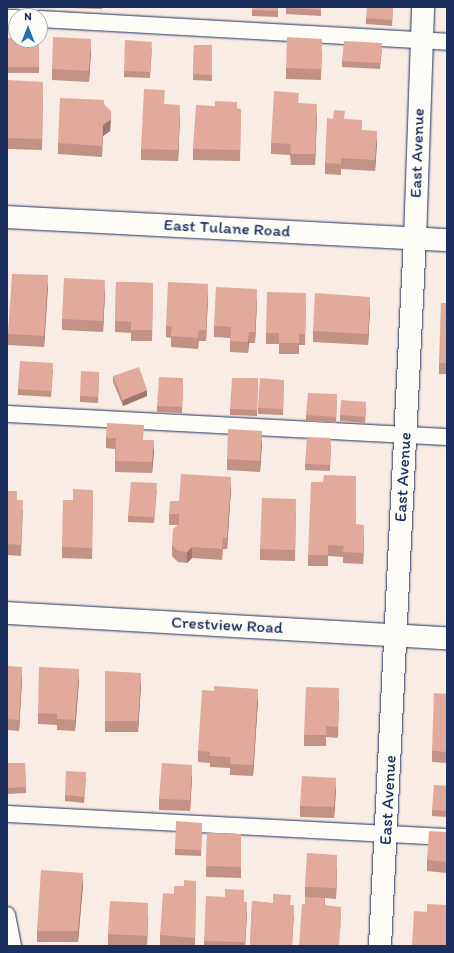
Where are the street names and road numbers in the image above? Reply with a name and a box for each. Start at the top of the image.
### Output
street label: East Avenue [405,108,429,198]
street label: East Tulane Road [164,215,290,241]
street label: East Avenue [390,432,416,522]
street label: Crestview Road [171,612,283,638]
street label: East Avenue [375,755,401,845]

